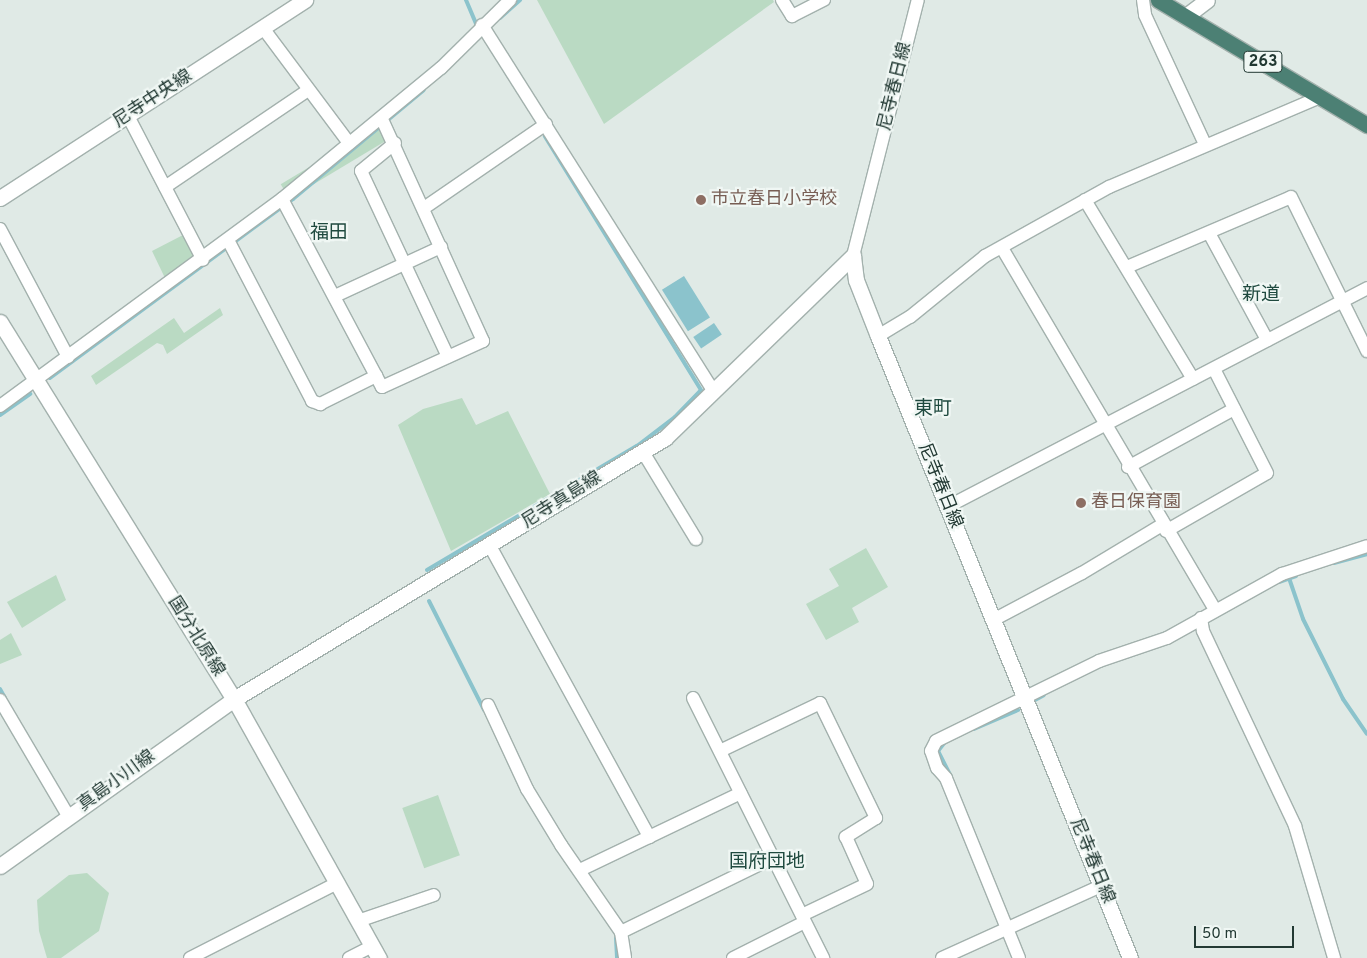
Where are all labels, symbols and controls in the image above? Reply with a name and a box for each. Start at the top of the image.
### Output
street label: 尼寺春日線 [875,41,917,133]
road number: 263 [1243,48,1283,76]
street label: 尼寺中央線 [109,66,197,134]
place label: 市立春日小学校 [711,189,837,211]
marker: 市立春日小学校 [695,194,707,206]
district label: 福田 [310,223,348,245]
district label: 新道 [1242,285,1280,307]
district label: 東町 [914,399,952,421]
street label: 尼寺春日線 [912,440,966,532]
street label: 尼寺真島線 [518,468,606,534]
place label: 春日保育園 [1091,492,1181,514]
marker: 春日保育園 [1075,497,1087,509]
street label: 国分北原線 [162,593,228,681]
street label: 真島小川線 [74,747,160,817]
street label: 尼寺春日線 [1064,815,1118,907]
district label: 国府団地 [729,852,805,874]
scale bar [1197,916,1297,948]
text: 50 m [1202,925,1237,944]

